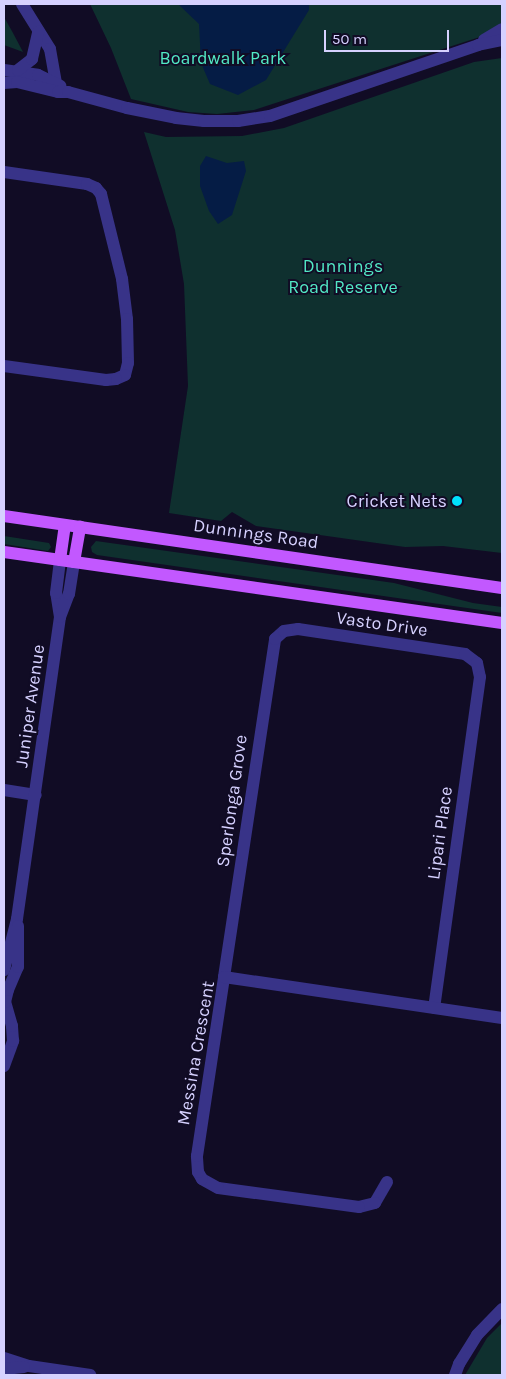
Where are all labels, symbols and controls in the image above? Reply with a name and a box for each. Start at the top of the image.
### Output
scale bar [326,20,451,52]
text: 50 m [332,30,367,48]
park label: Boardwalk Park [159,47,287,69]
park label: Dunnings Road Reserve [288,256,398,298]
place label: Cricket Nets [347,490,447,512]
marker: Cricket Nets [451,495,463,507]
street label: Dunnings Road [192,515,320,553]
street label: Vasto Drive [335,607,429,641]
street label: Juniper Avenue [11,643,49,769]
street label: Sperlonga Grove [212,733,252,869]
street label: Lipari Place [423,785,457,881]
street label: Messina Crescent [173,979,219,1127]

